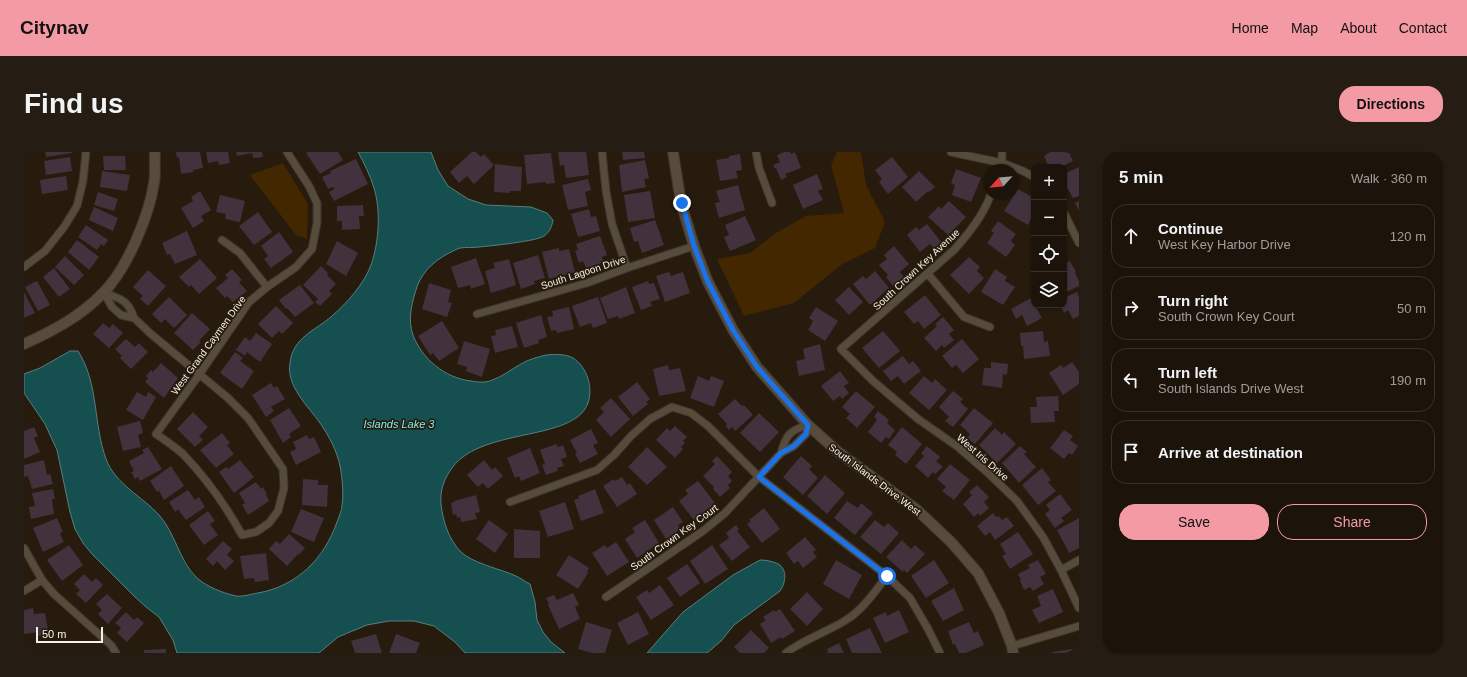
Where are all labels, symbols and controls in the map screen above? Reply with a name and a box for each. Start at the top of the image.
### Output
text: Citynav [20,17,89,38]
text: Home [1232,20,1269,36]
text: Map [1291,20,1318,36]
text: About [1340,20,1377,36]
text: Contact [1399,20,1447,36]
button: Directions [1339,86,1443,122]
text: Find us [24,88,124,119]
north arrow [983,164,1019,200]
map controls [1031,164,1067,308]
button: + [1031,164,1067,200]
text: 5 min [1119,168,1163,187]
text: Walk · 360 m [1351,171,1427,186]
route end [673,194,691,212]
button: − [1031,200,1067,236]
text: Continue [1158,220,1223,237]
icon: ahead [1120,225,1142,247]
street label: South Crown Key Avenue [871,226,962,312]
text: 120 m [1390,229,1426,244]
button: locate [1031,236,1067,272]
text: West Key Harbor Drive [1158,237,1291,252]
street label: South Lagoon Drive [539,253,627,291]
button: layers [1031,272,1067,308]
text: Turn right [1158,292,1228,309]
street label: West Grand Caymen Drive [169,293,248,397]
icon: right [1120,297,1142,319]
text: 50 m [1397,301,1426,316]
text: South Crown Key Court [1158,309,1295,324]
text: Turn left [1158,364,1217,381]
icon: left [1120,369,1142,391]
text: 190 m [1390,373,1426,388]
text: South Islands Drive West [1158,381,1304,396]
water label: Islands Lake 3 [364,418,435,430]
street label: West Iris Drive [955,432,1011,483]
street label: South Islands Drive West [827,441,923,518]
icon: arrive [1120,441,1142,463]
text: Arrive at destination [1158,444,1303,461]
street label: South Crown Key Court [629,502,720,573]
button: Save [1119,504,1269,540]
button: Share [1277,504,1427,540]
route start [878,567,896,585]
scale bar [36,625,103,644]
text: 50 m [42,628,66,640]

